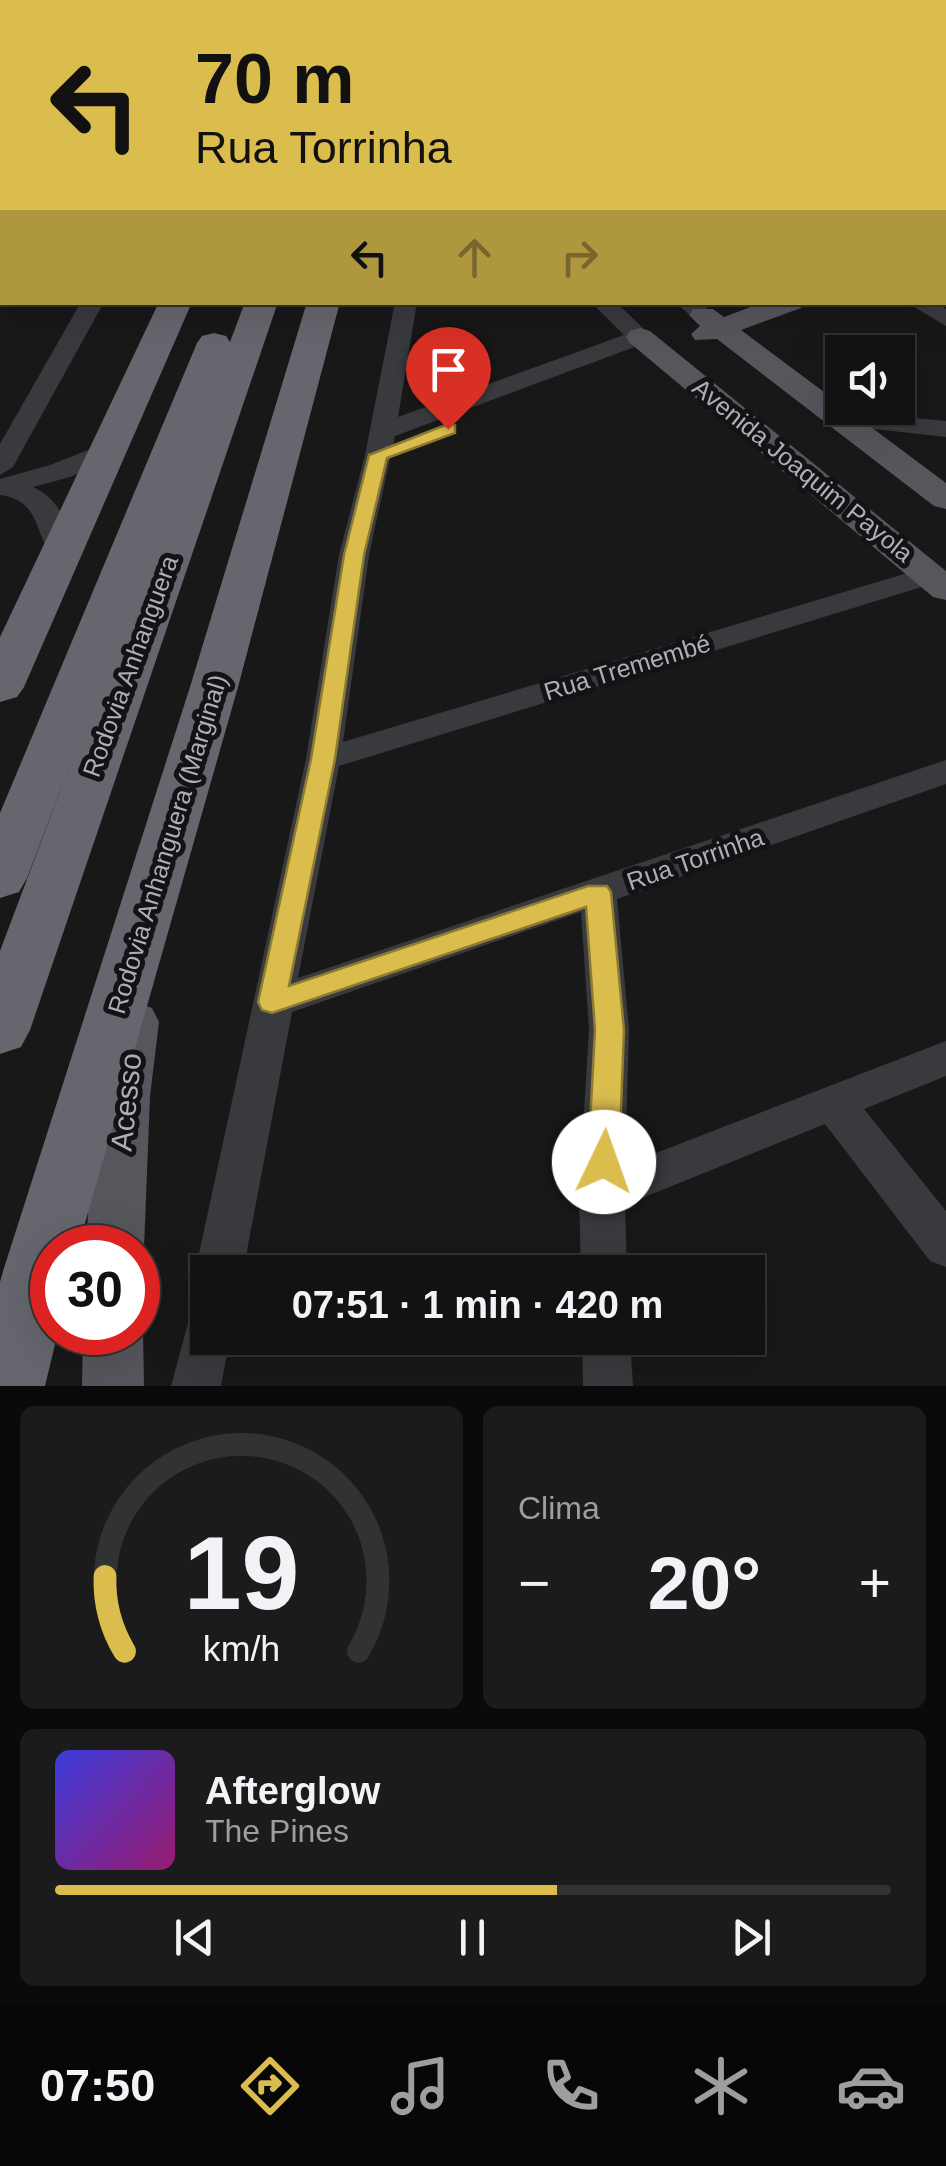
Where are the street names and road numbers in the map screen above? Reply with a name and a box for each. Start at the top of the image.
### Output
street label: Avenida Joaquim Payola [687,373,919,567]
street label: Rodovia Anhanguera [77,551,183,781]
street label: Rua Tremembé [541,628,713,706]
street label: Rodovia Anhanguera (Marginal) [102,671,232,1017]
street label: Rua Torrinha [623,823,767,895]
street label: Acesso [104,1051,148,1153]

